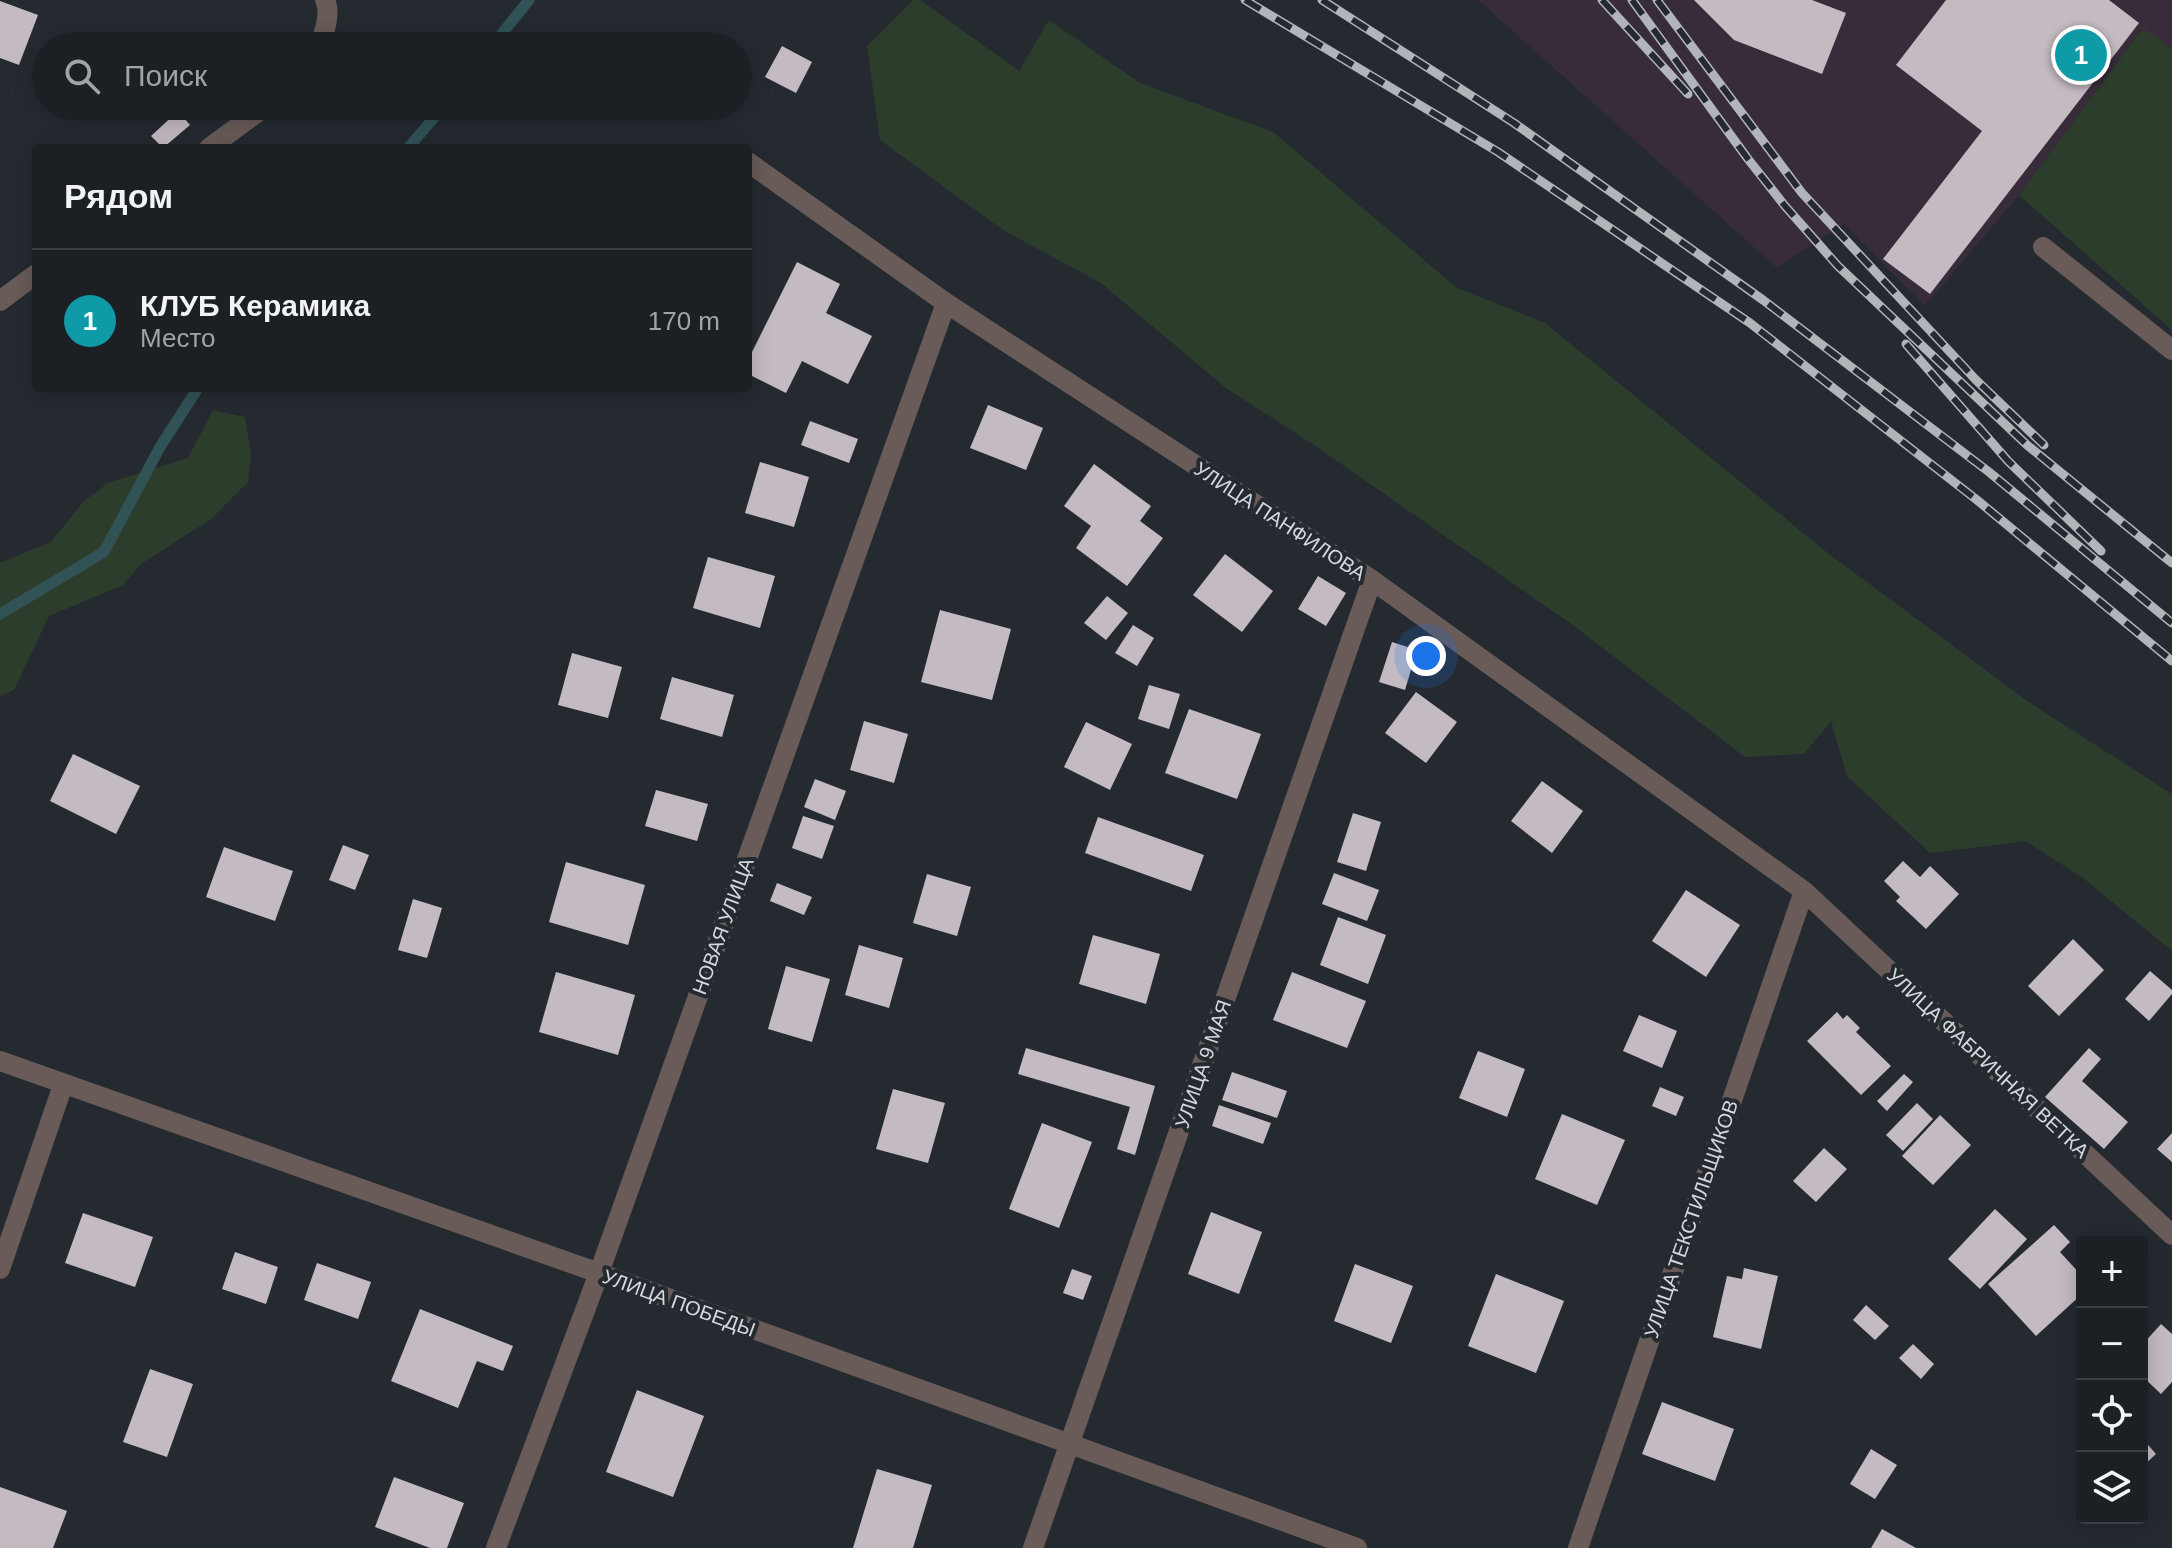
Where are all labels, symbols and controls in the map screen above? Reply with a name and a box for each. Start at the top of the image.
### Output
pin: 1 [2055,25,2107,85]
search box [32,32,752,120]
icon: search [60,54,104,98]
text: Поиск [124,59,207,92]
text: Рядом [64,177,173,215]
text: КЛУБ Керамика [140,289,370,322]
text: 1 [83,306,97,336]
text: 170 m [648,306,720,336]
text: Место [140,323,216,353]
street label: УЛИЦА ПАНФИЛОВА [1190,457,1370,585]
your location [1406,636,1446,676]
street label: НОВАЯ УЛИЦА [688,854,758,997]
street label: УЛИЦА ФАБРИЧНАЯ ВЕТКА [1883,964,2094,1163]
street label: УЛИЦА 9 МАЯ [1171,997,1235,1131]
street label: УЛИЦА ТЕКСТИЛЬЩИКОВ [1640,1097,1742,1341]
map controls [2076,1236,2148,1524]
button: + [2076,1236,2148,1308]
street label: УЛИЦА ПОБЕДЫ [600,1265,758,1341]
button: − [2076,1308,2148,1380]
button: locate [2076,1380,2148,1452]
button: layers [2076,1452,2148,1524]

